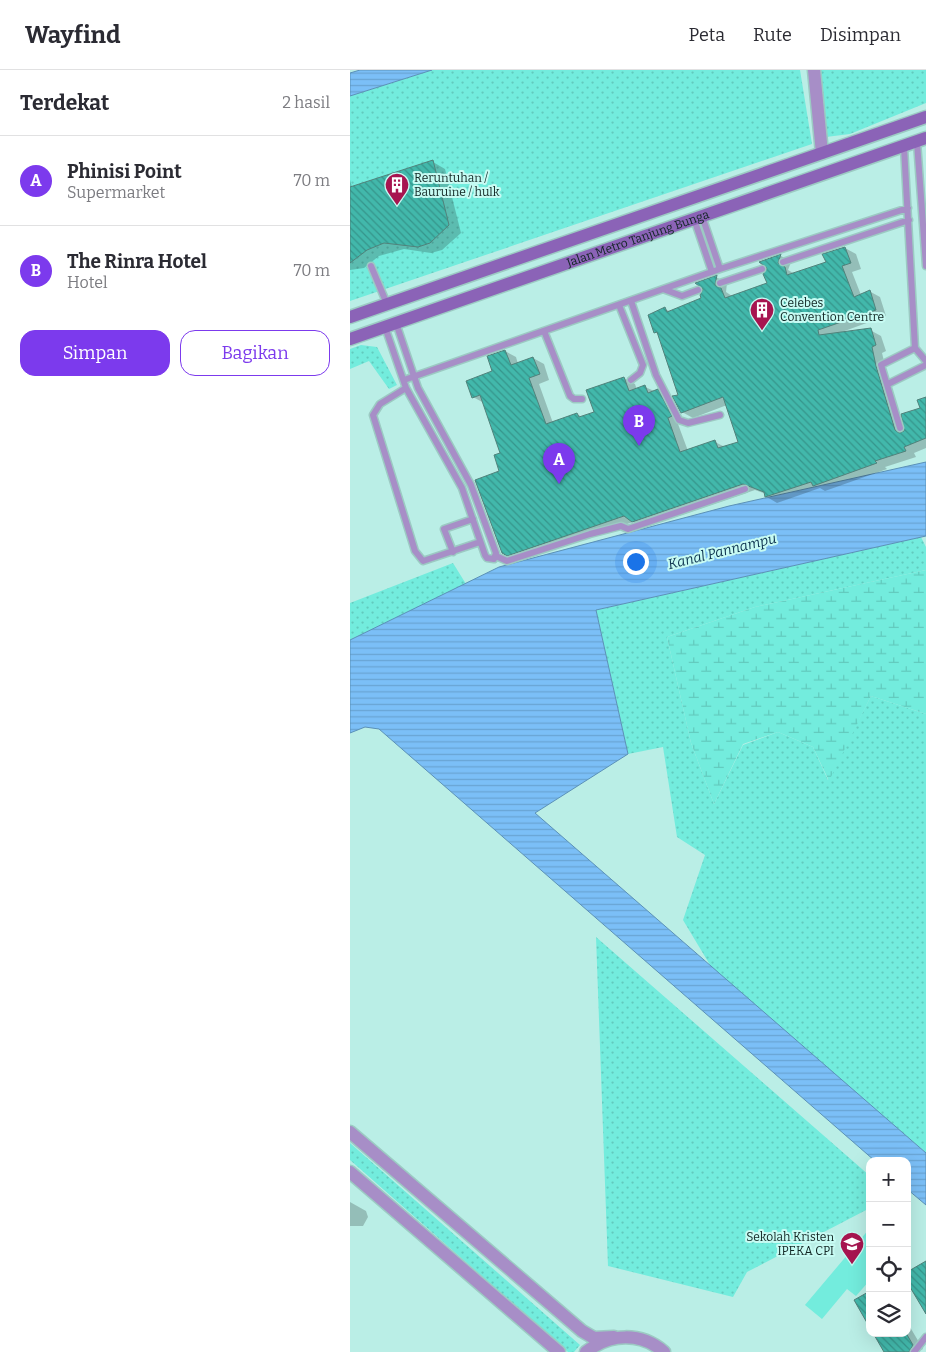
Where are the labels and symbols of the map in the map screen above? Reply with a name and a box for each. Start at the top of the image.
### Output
place label: Reruntuhan / Bauruine / hulk [414,171,500,199]
building icon: Reruntuhan / Bauruine / hulk [384,172,410,206]
street label: Jalan Metro Tanjung Bunga [564,207,711,270]
place label: Celebes Convention Centre [780,296,884,324]
building icon: Celebes Convention Centre [749,297,775,331]
pin: B [623,405,655,446]
pin: A [543,443,575,484]
water label: Kanal Pannampu [666,530,778,573]
your location [623,549,649,575]
place label: Sekolah Kristen IPEKA CPI [746,1230,834,1258]
school or university icon: Sekolah Kristen IPEKA CPI [839,1231,865,1265]

